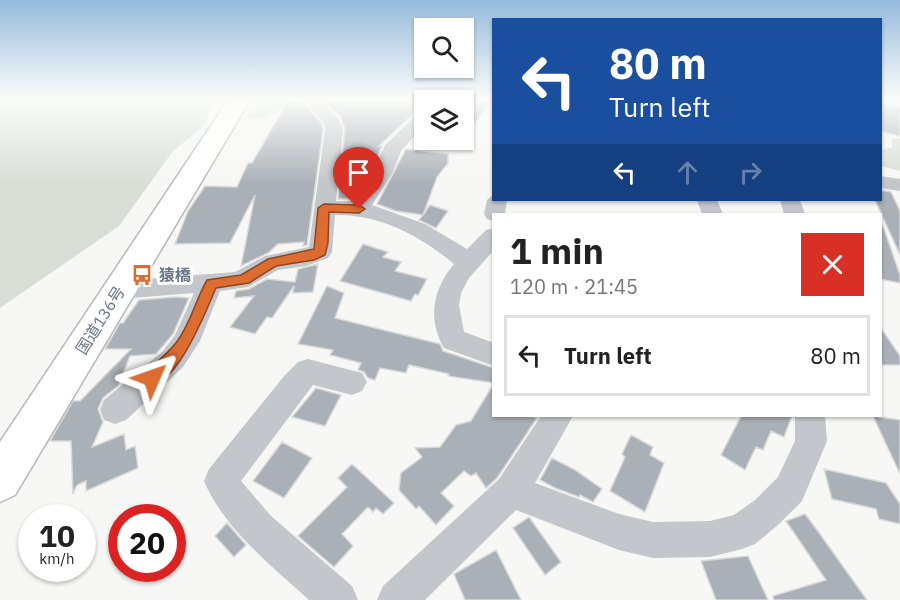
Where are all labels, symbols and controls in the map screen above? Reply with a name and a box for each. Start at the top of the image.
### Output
map controls [414,18,474,150]
button: search [414,18,474,78]
text: 80 m [609,36,707,91]
icon: left [510,42,588,120]
text: Turn left [609,89,710,124]
button: layers [414,90,474,150]
pin [333,147,384,209]
icon: arrive [342,156,375,189]
icon: left [608,156,641,189]
icon: ahead [671,156,704,189]
icon: right [734,156,767,189]
text: 1 min [510,227,604,274]
button: close [801,233,864,296]
bus stop icon: 猿橋 [130,263,154,287]
place label: 猿橋 [159,265,191,285]
text: 120 m · 21:45 [510,273,638,300]
street label: 国道136号 [71,282,129,358]
icon: left [513,339,546,372]
text: Turn left [564,341,652,370]
text: 80 m [810,341,861,370]
position arrow [120,346,184,410]
speed limit sign: 20 [108,504,186,582]
text: 10 [39,516,75,555]
text: km/h [39,549,75,568]

